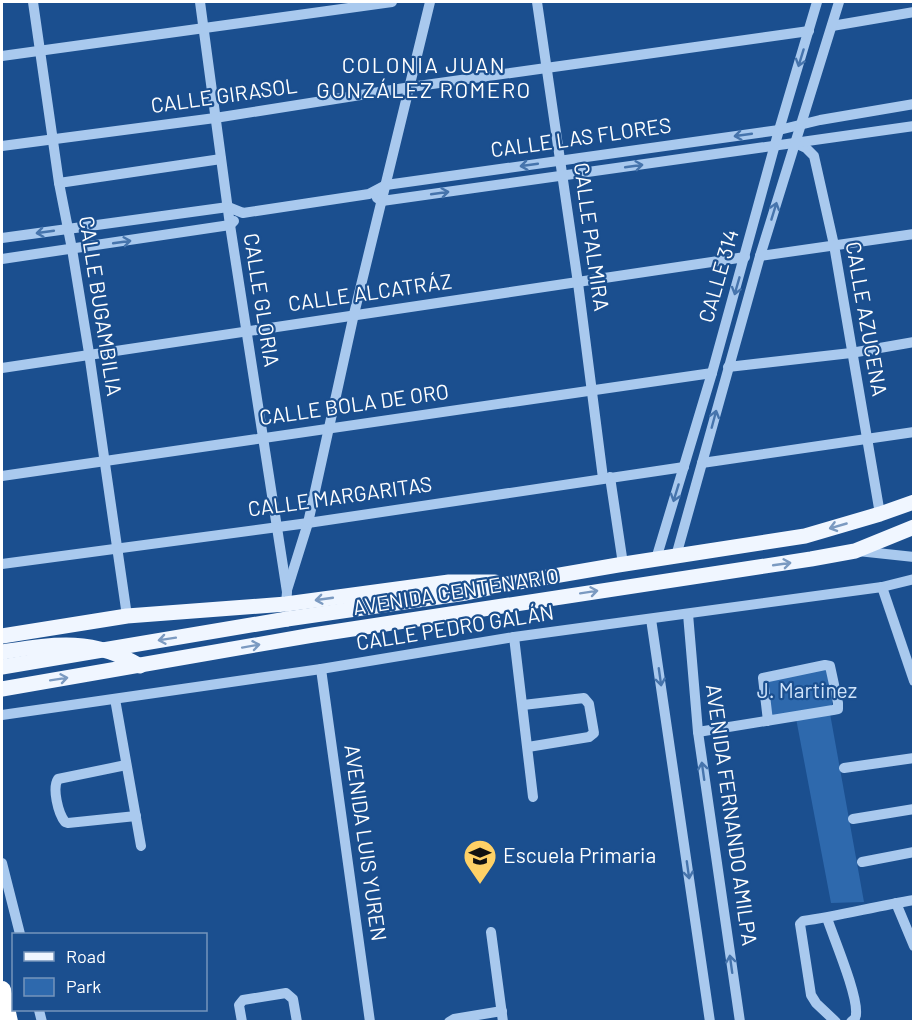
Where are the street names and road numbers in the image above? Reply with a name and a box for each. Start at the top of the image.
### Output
street label: CALLE GIRASOL [149,72,299,117]
street label: CALLE LAS FLORES [489,111,673,162]
street label: CALLE PALMIRA [570,161,615,313]
street label: CALLE BUGAMBILIA [75,214,128,398]
street label: CALLE 314 [692,226,743,325]
street label: CALLE GLORIA [240,231,285,369]
street label: CALLE AZUCENA [842,239,893,398]
street label: CALLE ALCATRÁZ [286,268,453,315]
street label: CALLE BOLA DE ORO [257,378,450,429]
street label: CALLE MARGARITAS [246,470,434,521]
street label: AVENIDA CENTENARIO [351,562,561,619]
street label: CALLE PEDRO GALÁN [354,599,555,654]
street label: AVENIDA FERNANDO AMILPA [702,682,763,947]
street label: AVENIDA LUIS YUREN [340,743,393,943]

